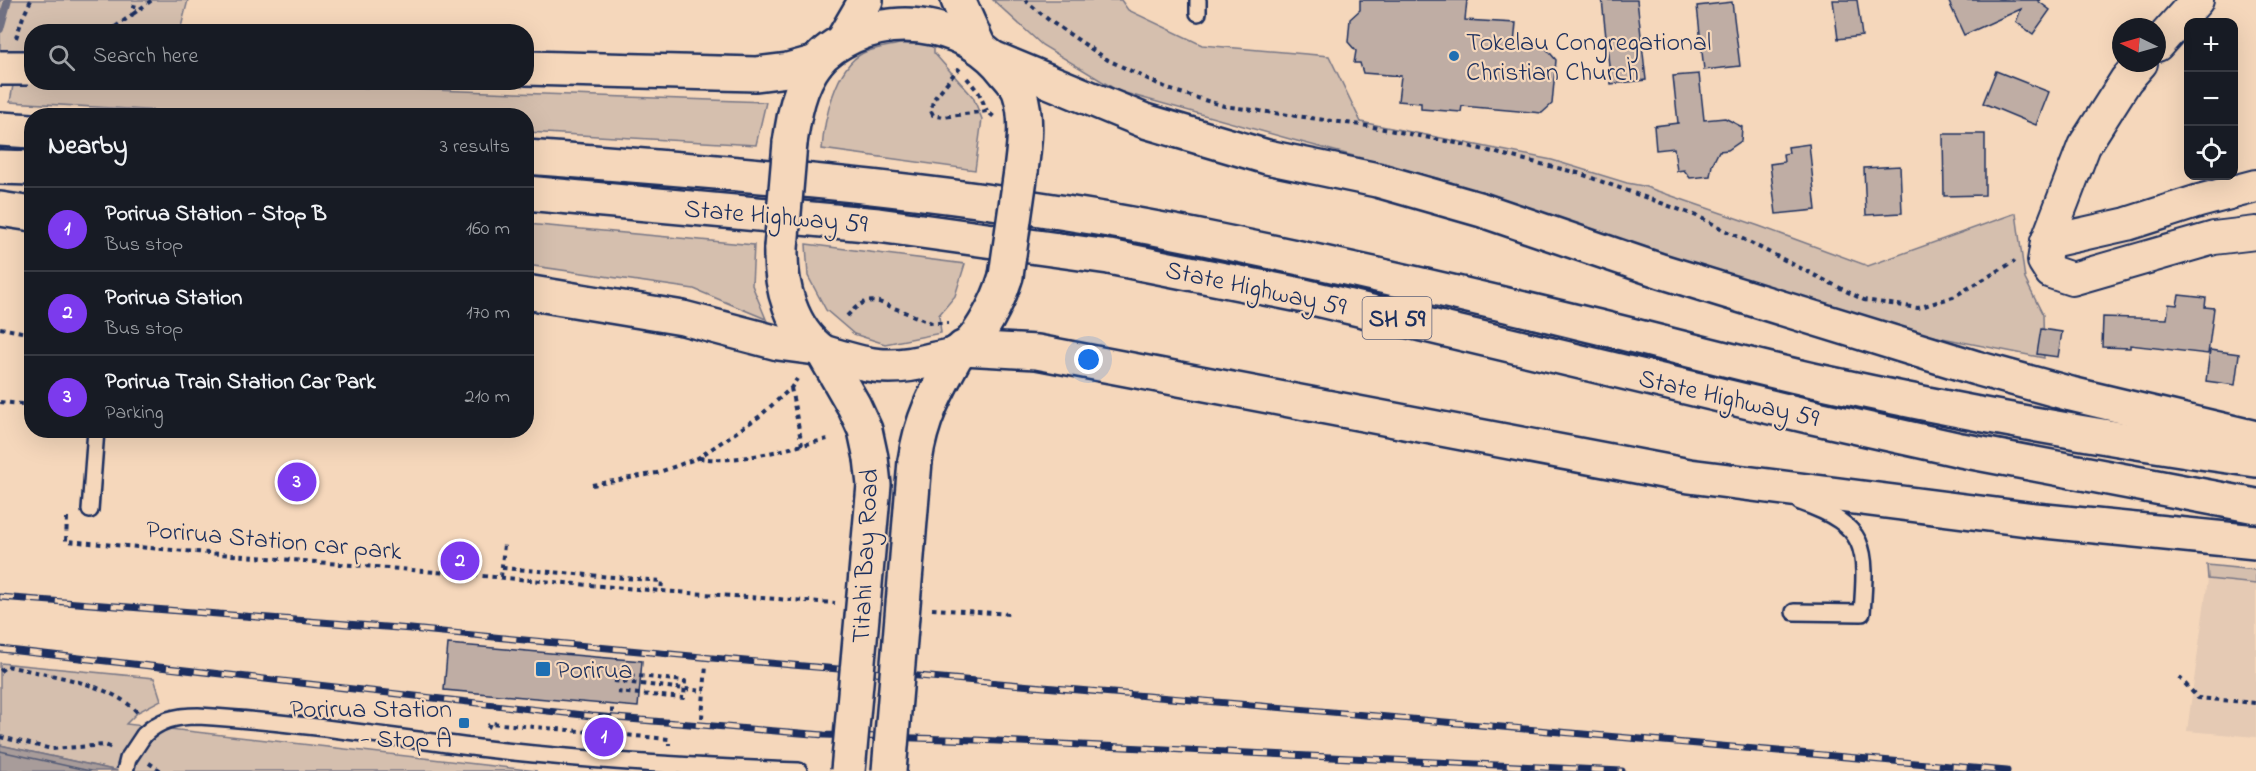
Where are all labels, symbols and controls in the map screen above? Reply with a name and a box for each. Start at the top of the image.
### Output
north arrow [2112,18,2166,72]
map controls [2184,18,2238,180]
button: + [2184,18,2238,72]
search box [24,24,534,90]
place label: Tokelau Congregational Christian Church [1466,25,1711,93]
icon: search [45,41,78,74]
text: Search here [93,41,198,73]
marker: Tokelau Congregational Christian Church [1447,49,1461,63]
button: − [2184,72,2238,126]
button: locate [2184,126,2238,180]
text: Nearby [48,128,127,166]
text: 3 results [440,133,510,162]
street label: State Highway 59 [682,191,869,245]
text: Porirua Station - Stop B [105,199,327,231]
text: 1 [64,215,71,244]
text: 160 m [466,215,510,244]
text: Bus stop [105,231,183,260]
street label: State Highway 59 [1161,252,1349,328]
text: Porirua Station [105,283,242,315]
road number: SH 59 [1362,297,1432,339]
text: 2 [63,299,72,328]
text: 170 m [466,299,510,328]
text: Bus stop [105,315,183,344]
your location [1074,345,1103,374]
street label: State Highway 59 [1634,361,1822,439]
text: Porirua Train Station Car Park [105,367,376,399]
text: 3 [63,383,72,412]
text: 210 m [465,383,510,412]
text: Parking [105,399,164,428]
pin: 3 [278,460,316,504]
street label: Titahi Bay Road [843,467,891,645]
street label: Porirua Station car park [144,512,404,572]
pin: 2 [440,538,480,584]
place label: Porirua [556,653,633,691]
marker: Porirua [534,660,552,678]
place label: Porirua Station - Stop A [290,692,452,760]
pin: 1 [584,714,624,760]
marker: Porirua Station - Stop A [457,716,471,730]

